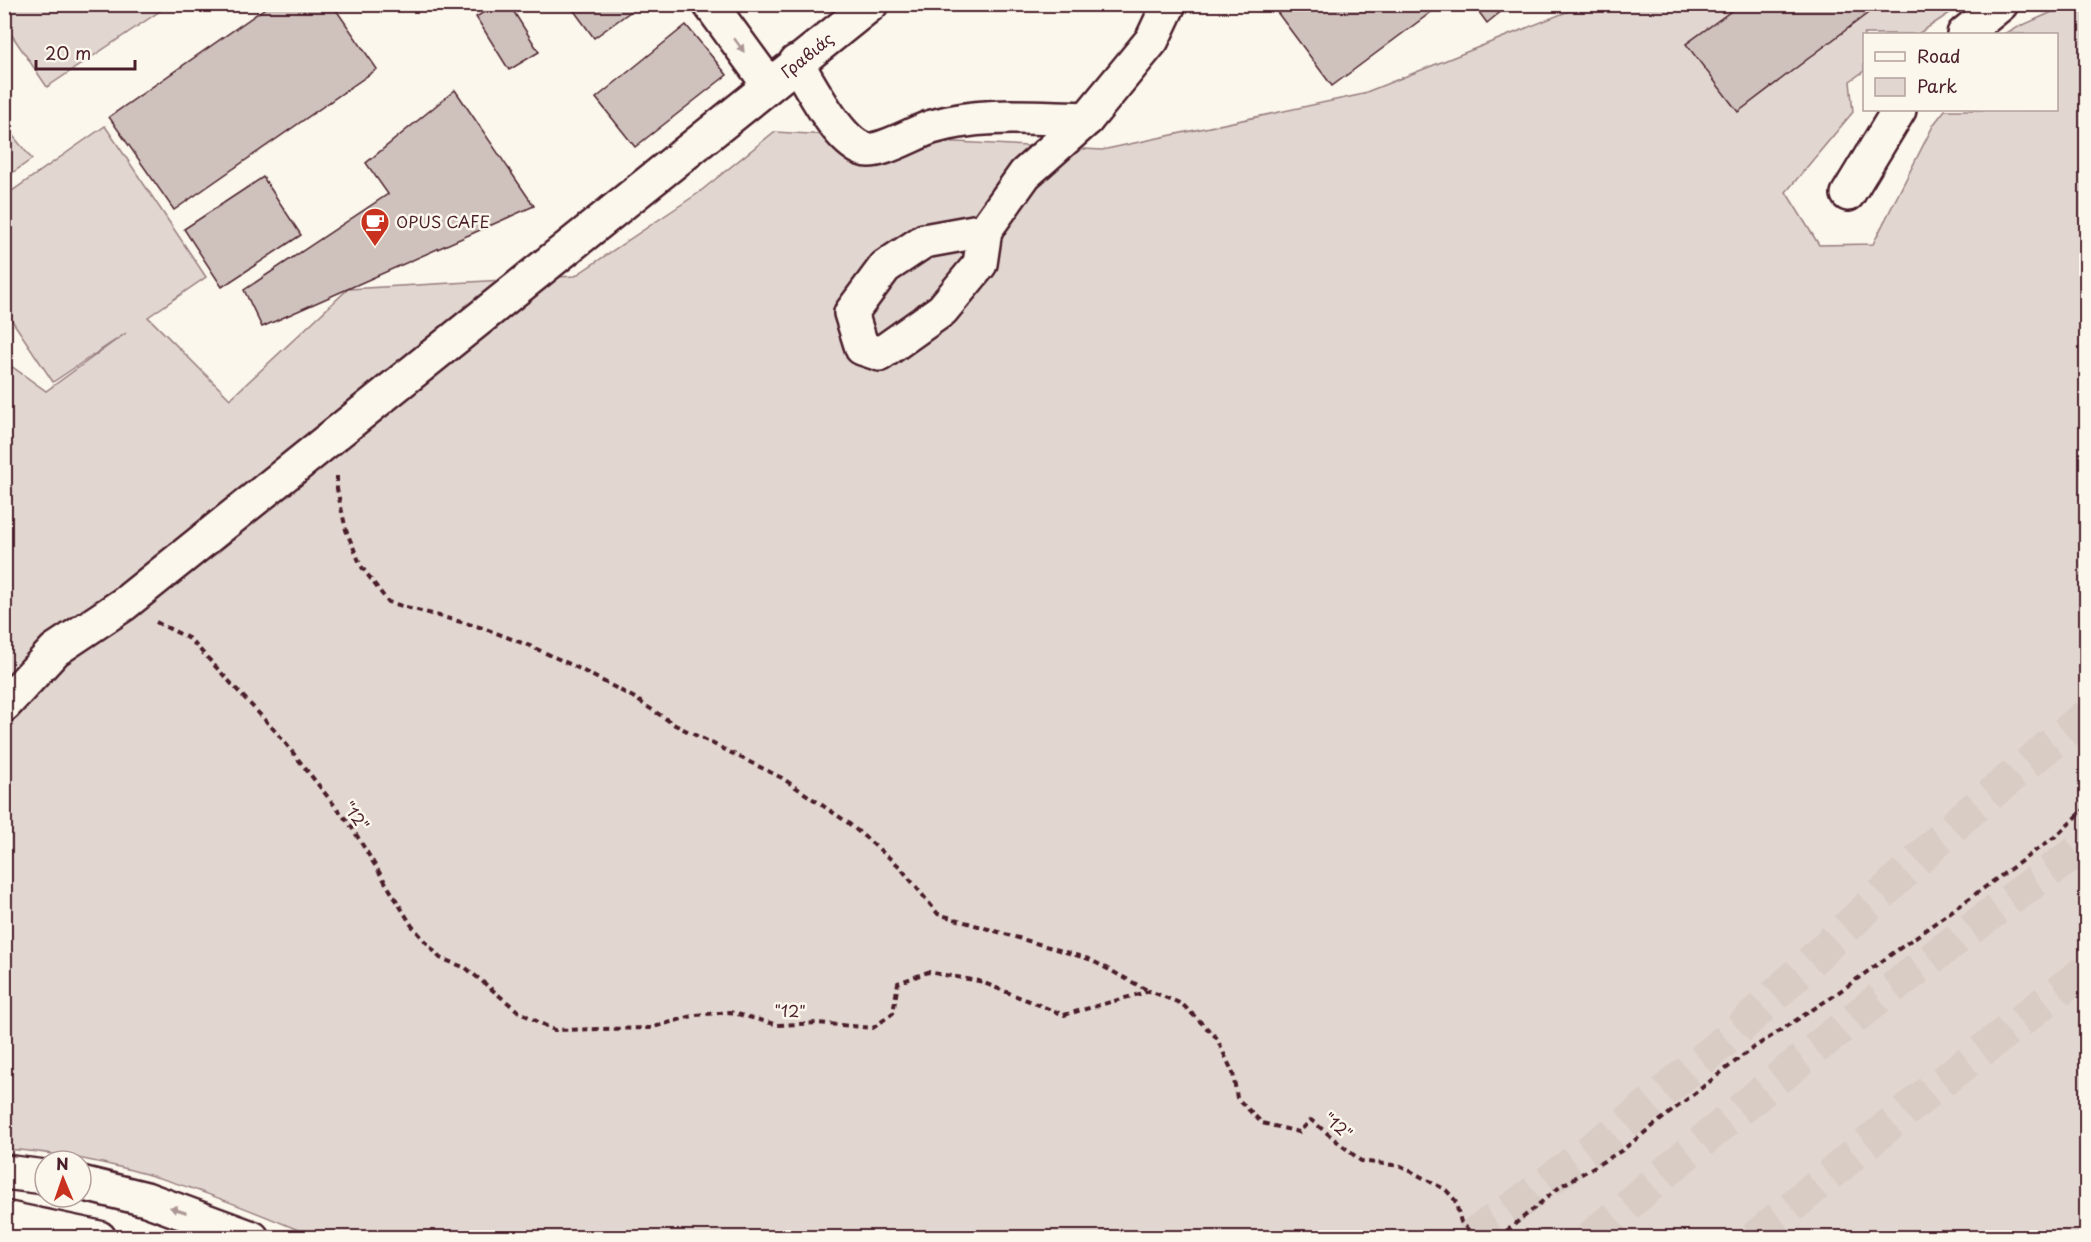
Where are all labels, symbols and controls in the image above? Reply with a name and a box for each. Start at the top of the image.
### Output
street label: Γραβιάς [775,26,838,83]
scale bar [36,33,135,71]
legend [1863,33,2058,111]
one-way arrow [733,36,745,52]
text: 20 m [45,39,91,66]
text: Road [1917,42,1961,69]
text: Park [1917,72,1957,99]
cafe icon: OPUS CAFE [359,206,391,248]
place label: OPUS CAFE [396,209,490,233]
street label: "12" [338,796,376,835]
street label: "12" [774,998,806,1022]
street label: "12" [1319,1106,1358,1145]
north arrow [33,1149,93,1209]
text: N [56,1151,69,1175]
one-way arrow [169,1204,187,1214]

